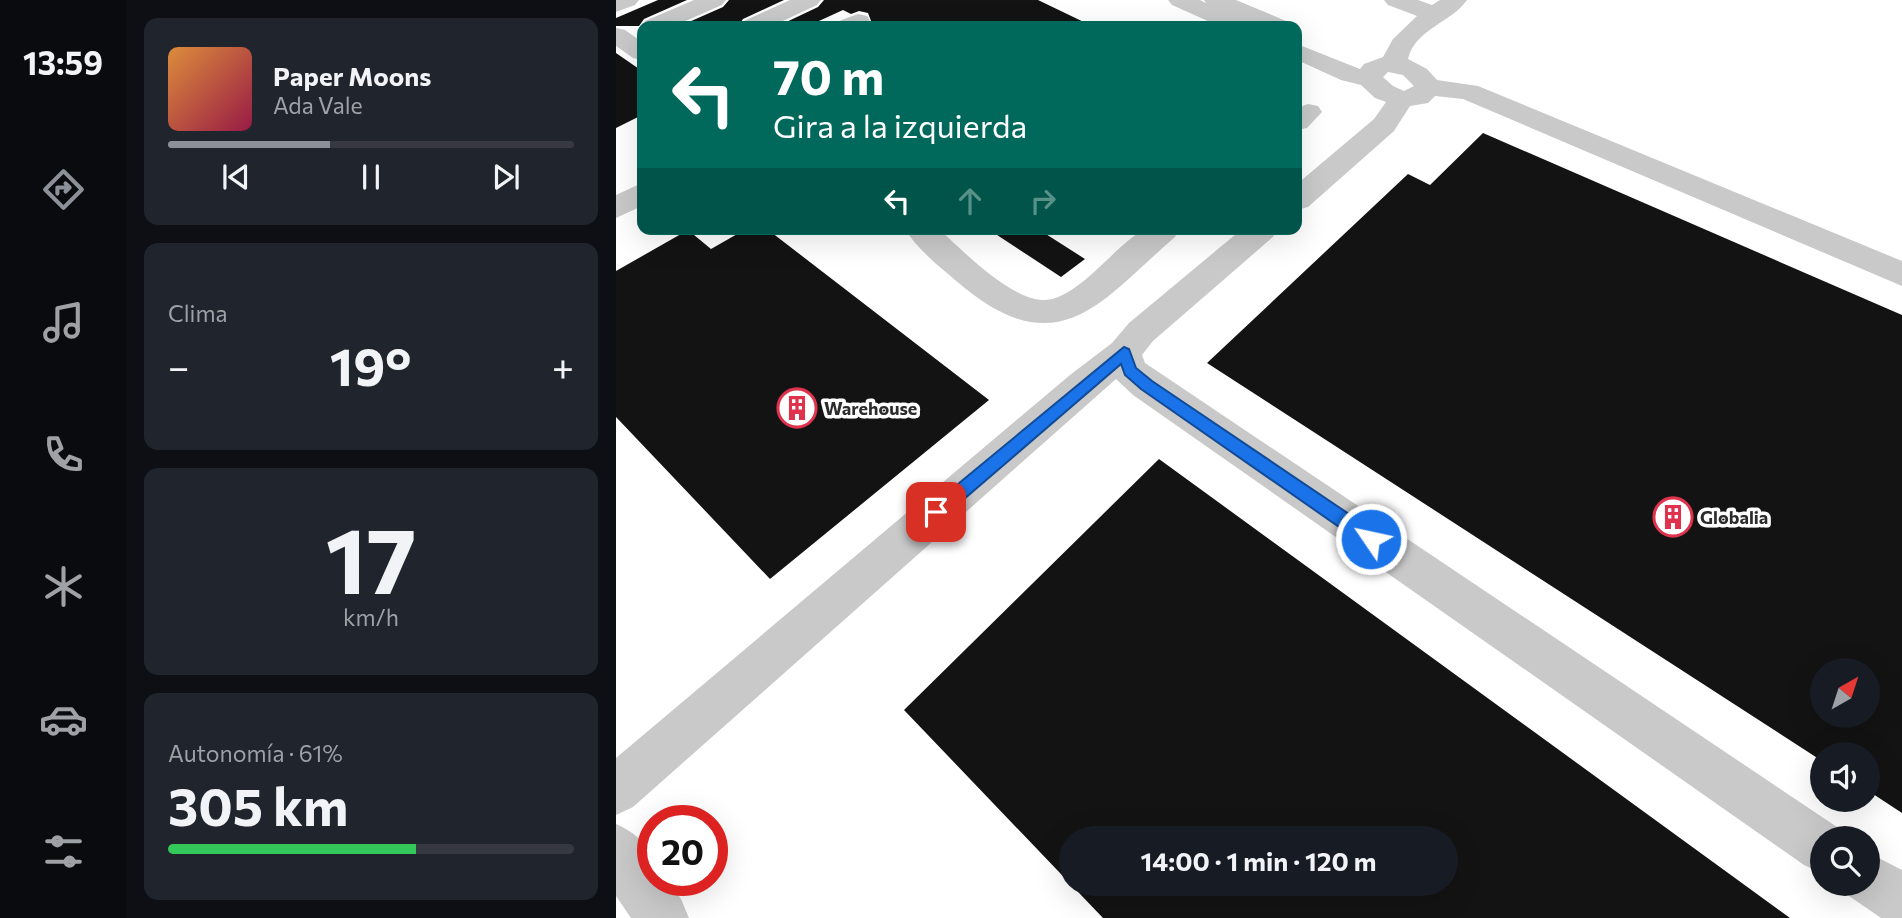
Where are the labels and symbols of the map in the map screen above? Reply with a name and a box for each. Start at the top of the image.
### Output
building icon: Warehouse [776,387,818,429]
place label: Warehouse [824,397,917,419]
pin [906,482,966,542]
building icon: Globalia [1652,496,1694,538]
position arrow [1334,502,1408,576]
place label: Globalia [1700,506,1768,528]
north arrow [1810,658,1880,728]
speed limit sign: 20 [637,805,728,896]

